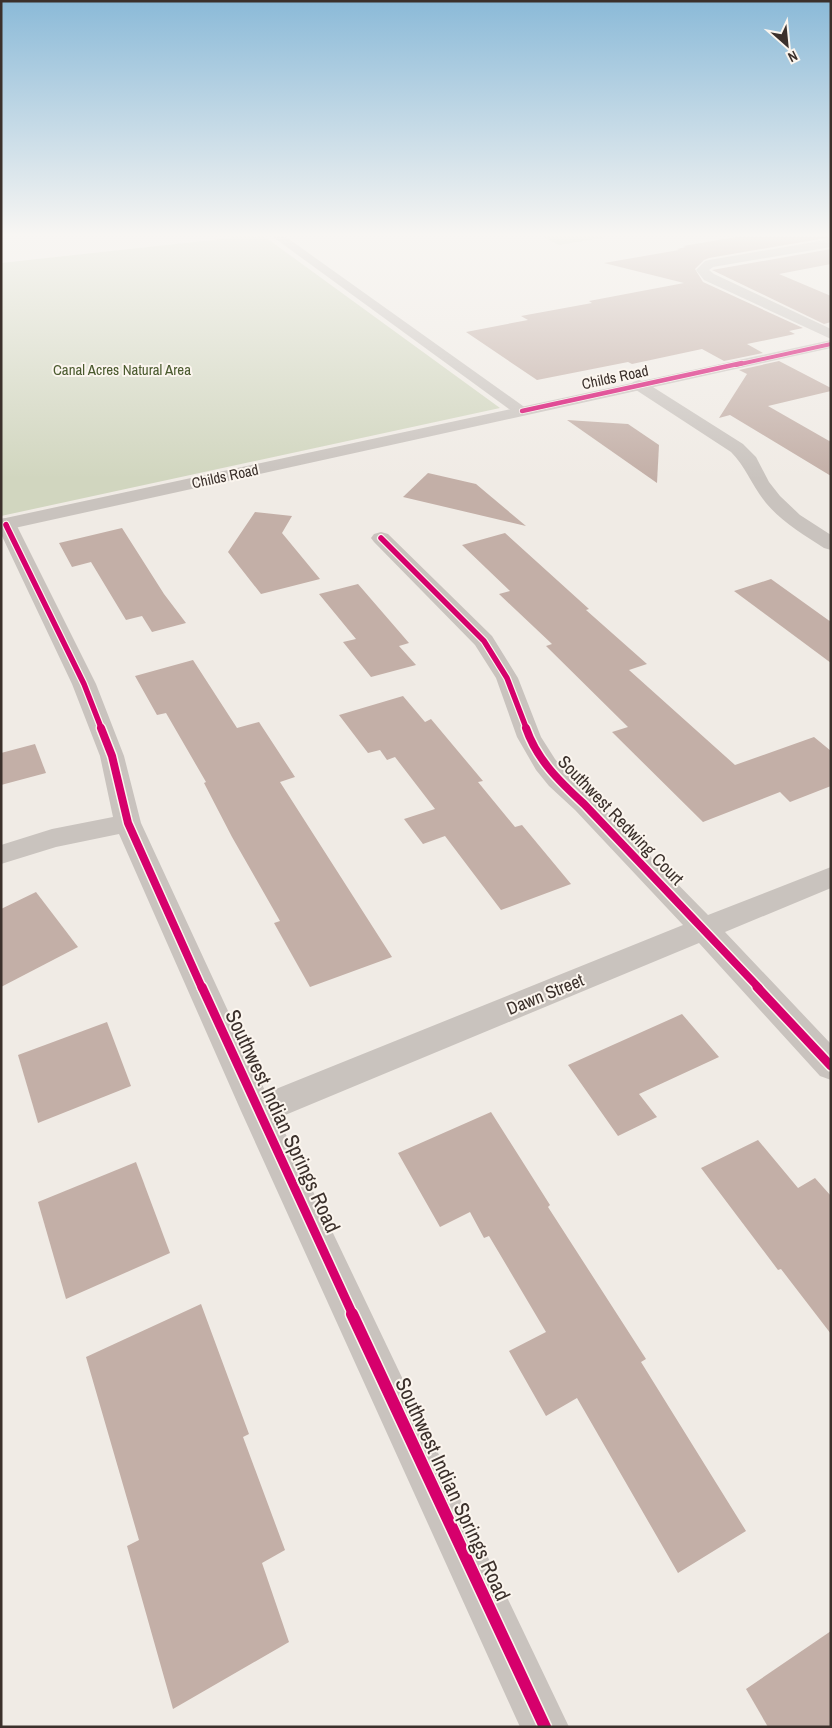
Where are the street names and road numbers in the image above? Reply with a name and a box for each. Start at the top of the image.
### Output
street label: Childs Road [580,360,650,394]
street label: Childs Road [190,459,260,493]
street label: Southwest Redwing Court [552,750,690,890]
street label: Dawn Street [503,967,587,1021]
street label: Southwest Indian Springs Road [218,1005,348,1237]
street label: Southwest Indian Springs Road [388,1373,518,1605]

